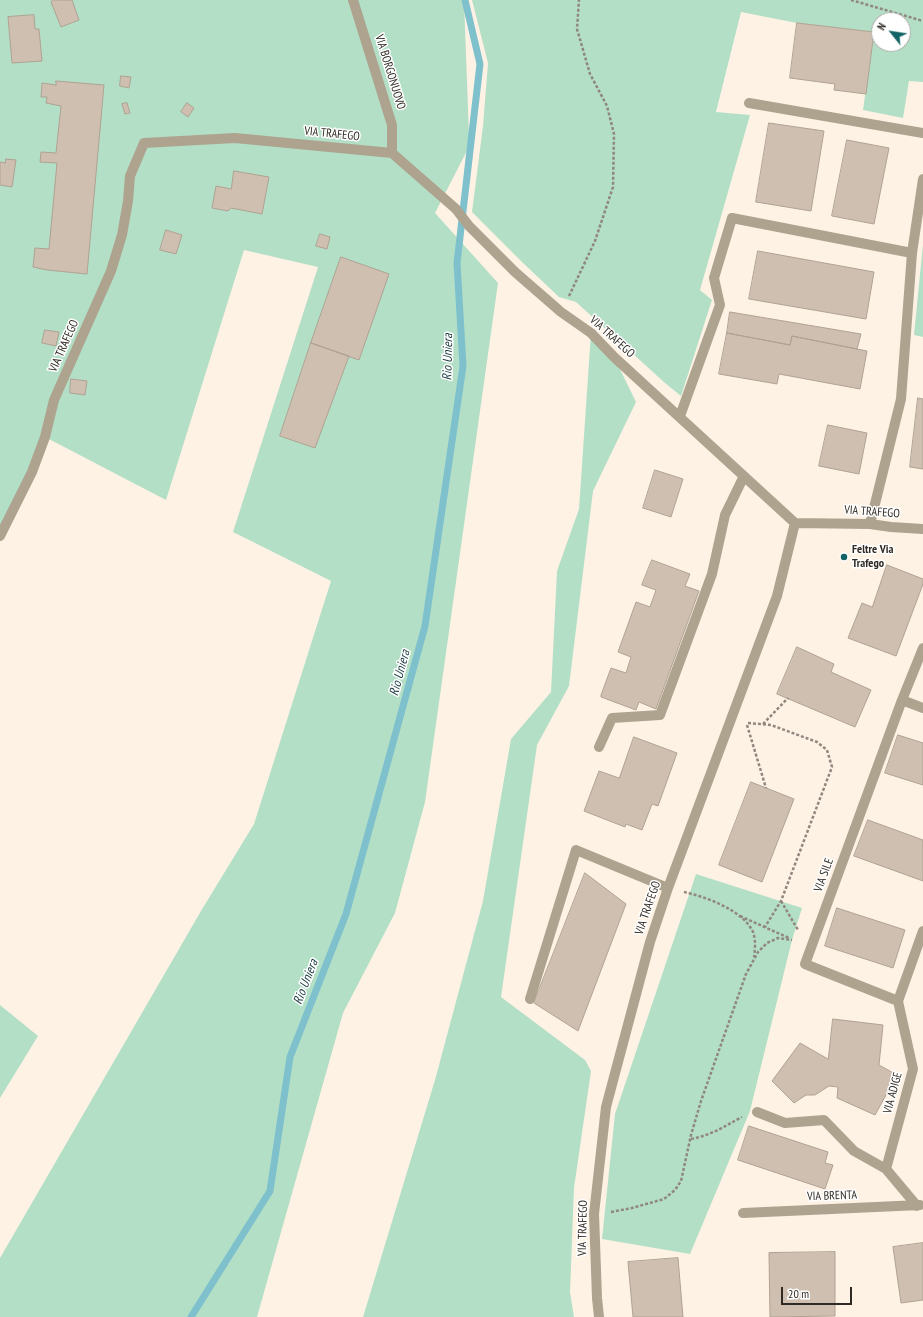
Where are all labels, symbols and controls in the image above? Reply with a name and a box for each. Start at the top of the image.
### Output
north arrow [871,12,911,52]
text: N [874,20,889,33]
street label: VIA BORGONUOVO [372,33,408,111]
street label: VIA TRAFEGO [304,124,360,144]
street label: VIA TRAFEGO [586,313,638,361]
street label: VIA TRAFEGO [46,318,82,374]
water label: Rio Uniera [440,333,456,381]
street label: VIA TRAFEGO [844,503,900,521]
place label: Feltre Via Trafego [852,543,893,571]
marker: Feltre Via Trafego [839,552,849,562]
water label: Rio Uniera [386,648,414,698]
street label: VIA SILE [811,856,837,894]
street label: VIA TRAFEGO [632,879,664,937]
water label: Rio Uniera [290,957,322,1007]
street label: VIA ADIGE [881,1071,905,1115]
street label: VIA BRENTA [807,1188,857,1204]
street label: VIA TRAFEGO [575,1200,591,1256]
scale bar [783,1279,854,1305]
text: 20 m [788,1286,809,1301]

